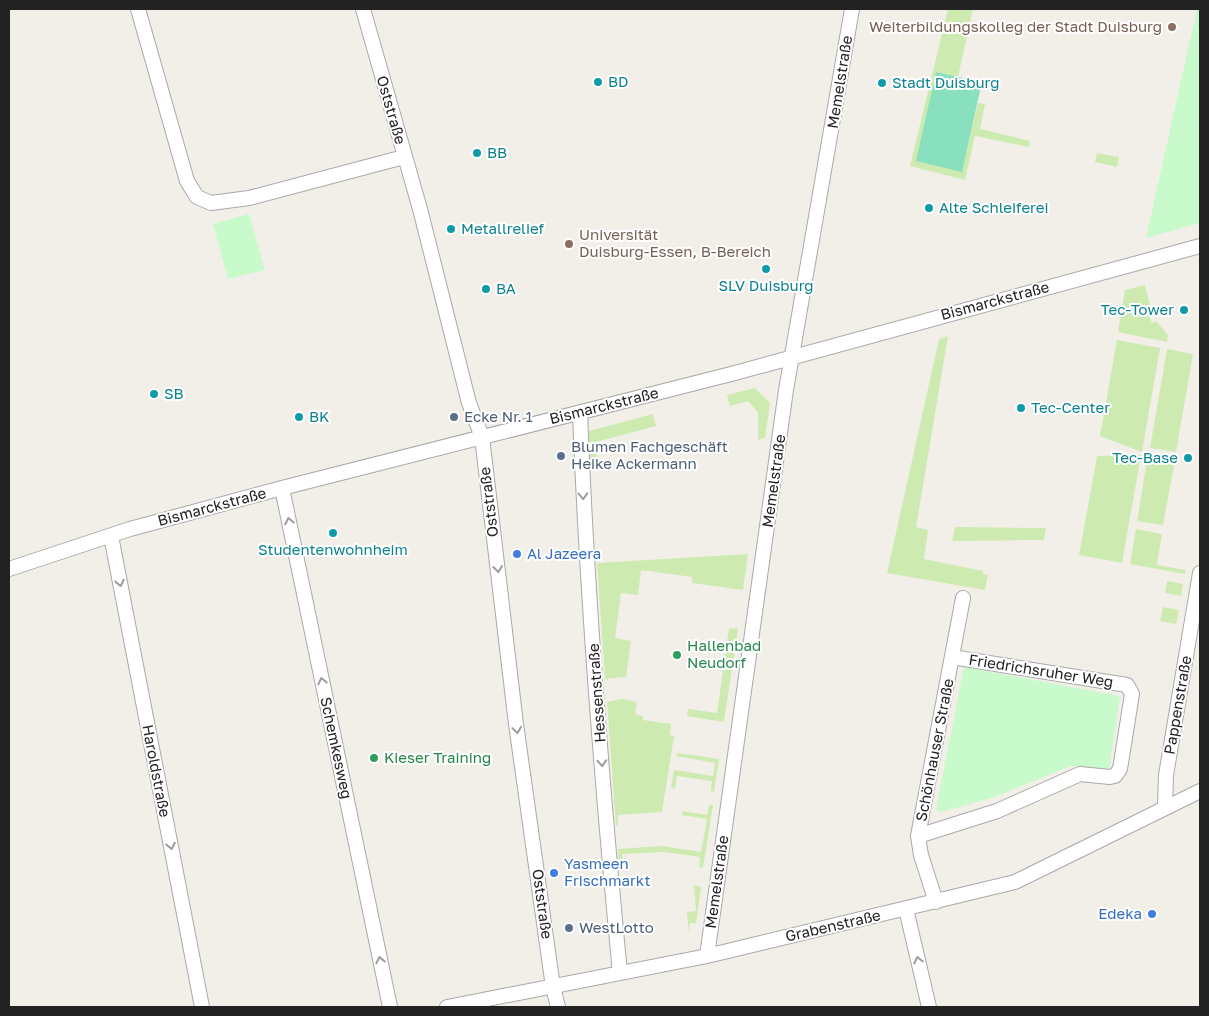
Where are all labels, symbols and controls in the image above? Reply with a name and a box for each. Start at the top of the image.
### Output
place label: Weiterbildungskolleg der Stadt Duisburg [869,17,1162,35]
marker: Weiterbildungskolleg der Stadt Duisburg [1166,21,1178,33]
street label: Memelstraße [823,34,855,130]
place label: BD [608,72,629,90]
street label: Oststraße [374,73,410,146]
place label: Stadt Duisburg [892,73,1000,91]
marker: BD [592,76,604,88]
marker: Stadt Duisburg [876,77,888,89]
place label: BB [487,143,507,161]
marker: BB [471,147,483,159]
place label: Alte Schleiferei [939,198,1049,216]
marker: Alte Schleiferei [923,202,935,214]
place label: Metallrelief [461,219,544,237]
marker: Metallrelief [445,223,457,235]
place label: Universität Duisburg-Essen, B-Bereich [579,225,771,260]
marker: Universität Duisburg-Essen, B-Bereich [563,238,575,250]
marker: SLV Duisburg [760,263,772,275]
place label: SLV Duisburg [718,276,814,294]
street label: Bismarckstraße [938,277,1051,323]
place label: BA [496,279,516,297]
marker: BA [480,283,492,295]
place label: Tec-Tower [1101,300,1174,318]
marker: Tec-Tower [1178,304,1190,316]
street label: Bismarckstraße [547,383,660,427]
place label: SB [164,384,184,402]
marker: SB [148,388,160,400]
place label: Tec-Center [1031,398,1110,416]
marker: Tec-Center [1015,402,1027,414]
place label: BK [309,407,329,425]
place label: Ecke Nr. 1 [464,407,533,425]
marker: BK [293,411,305,423]
marker: Ecke Nr. 1 [448,411,460,423]
street label: Memelstraße [758,433,788,529]
place label: Blumen Fachgeschäft Heike Ackermann [571,437,728,472]
place label: Tec-Base [1112,448,1178,466]
marker: Blumen Fachgeschäft Heike Ackermann [555,450,567,462]
marker: Tec-Base [1182,452,1194,464]
street label: Oststraße [475,466,501,538]
street label: Bismarckstraße [155,483,268,529]
one-way arrow [578,492,588,500]
one-way arrow [284,517,295,526]
marker: Studentenwohnheim [327,527,339,539]
place label: Studentenwohnheim [258,540,408,558]
place label: Al Jazeera [527,544,601,562]
marker: Al Jazeera [511,548,523,560]
one-way arrow [492,565,503,573]
one-way arrow [114,579,125,588]
place label: Hallenbad Neudorf [687,636,761,671]
street label: Hessenstraße [584,643,608,743]
marker: Hallenbad Neudorf [671,649,683,661]
street label: Friedrichsruher Weg [968,650,1115,690]
street label: Pappenstraße [1159,654,1195,756]
one-way arrow [317,676,328,685]
street label: Schönhauser Straße [911,677,957,823]
street label: Schemkesweg [317,695,357,800]
street label: Haroldstraße [139,723,175,819]
one-way arrow [511,727,522,735]
place label: Kieser Training [384,748,491,766]
marker: Kieser Training [368,752,380,764]
one-way arrow [596,759,607,767]
street label: Memelstraße [701,834,731,930]
one-way arrow [165,842,176,850]
place label: Yasmeen Frischmarkt [564,854,651,889]
marker: Yasmeen Frischmarkt [548,867,560,879]
street label: Oststraße [529,868,557,940]
place label: Edeka [1098,904,1142,922]
street label: Grabenstraße [783,905,883,945]
marker: Edeka [1146,908,1158,920]
place label: WestLotto [579,918,654,936]
marker: WestLotto [563,922,575,934]
one-way arrow [376,955,386,964]
one-way arrow [913,955,924,964]

